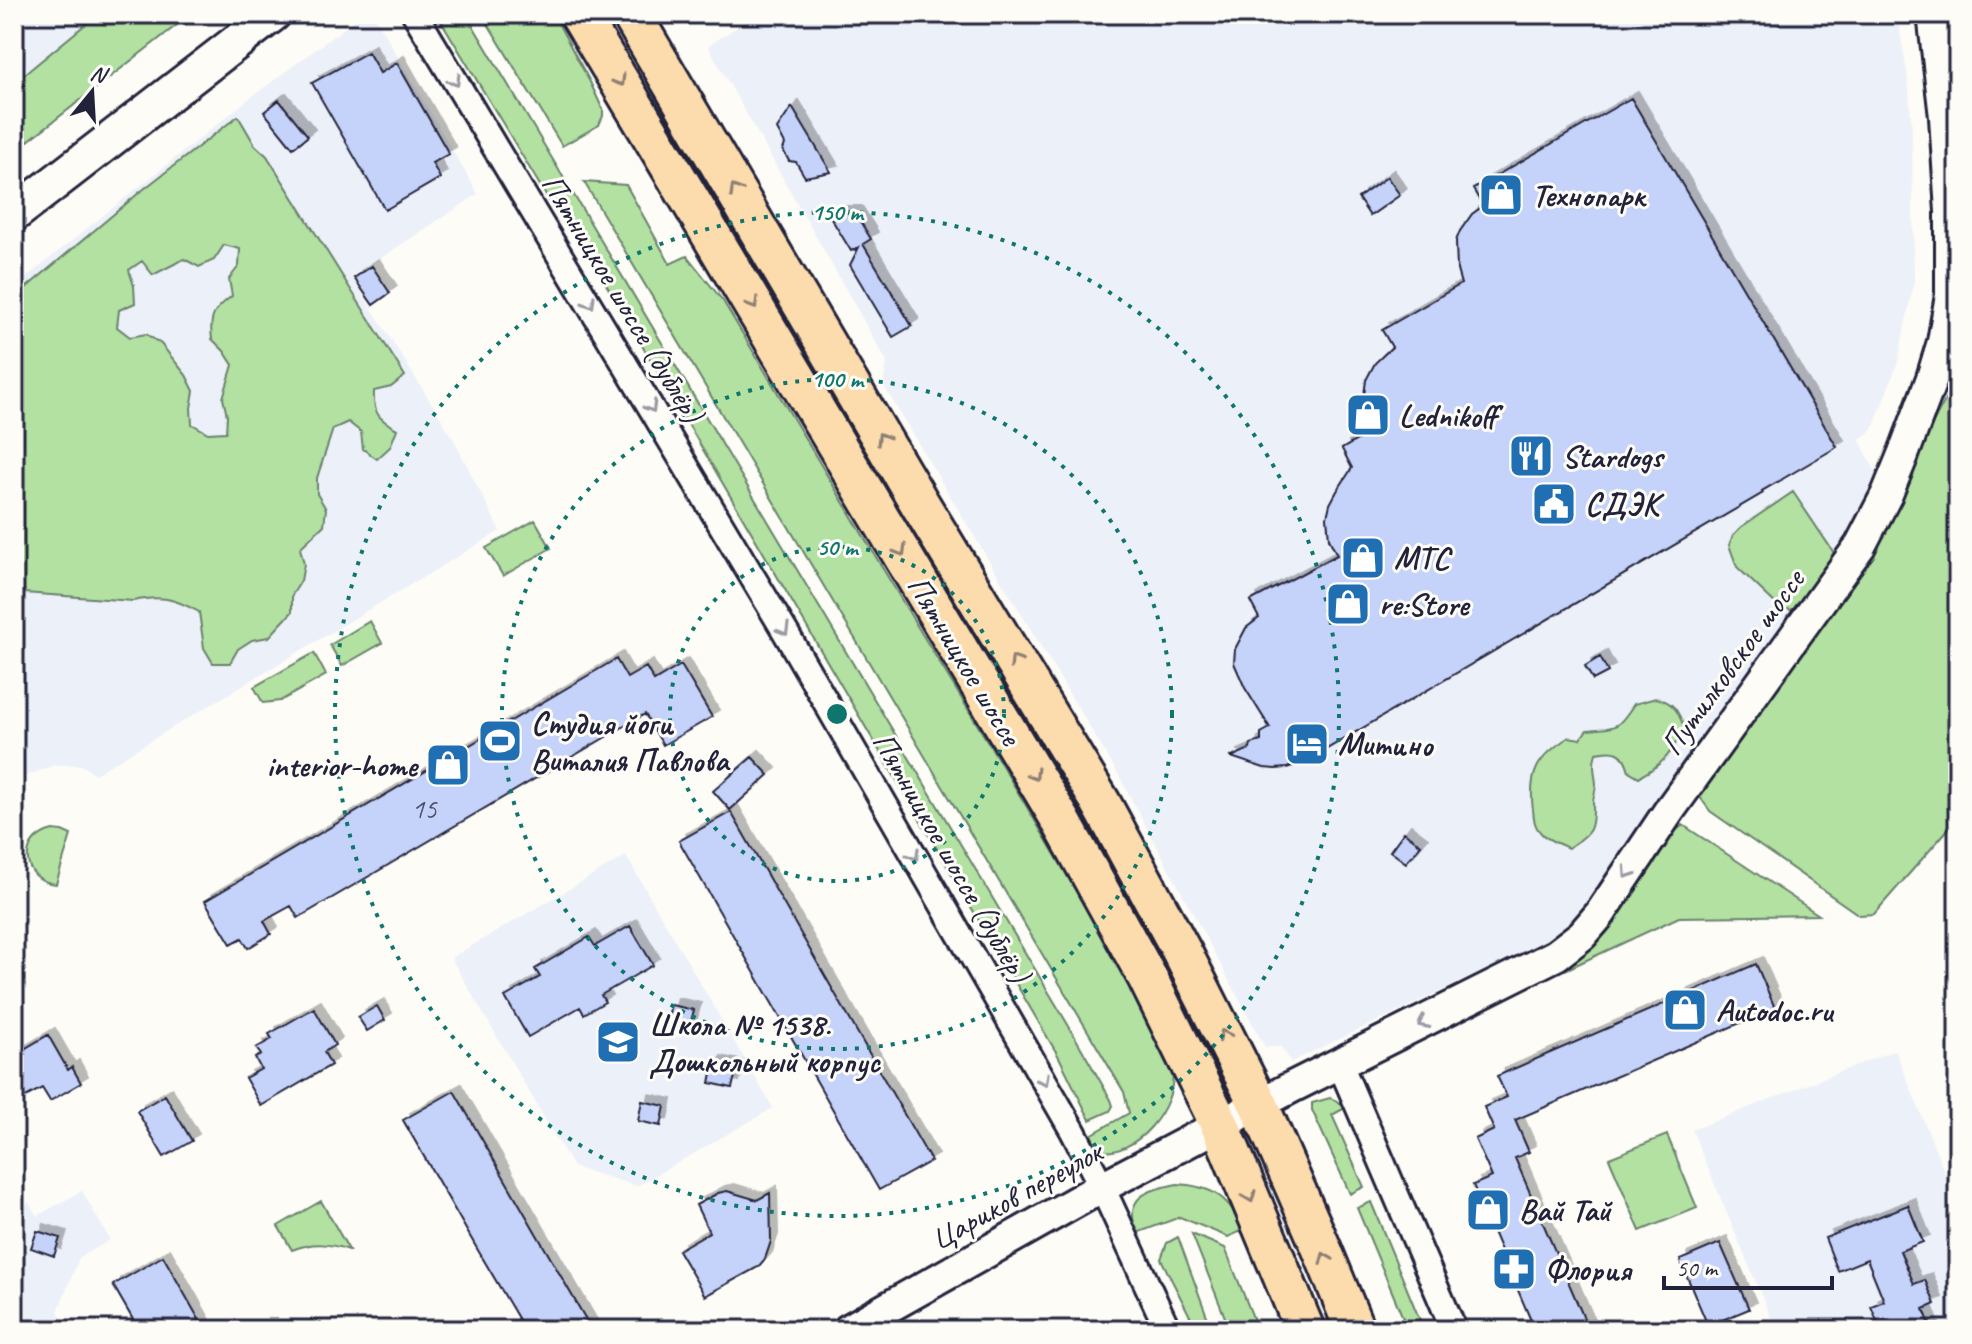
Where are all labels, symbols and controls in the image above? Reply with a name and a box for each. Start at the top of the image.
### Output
north arrow [52,52,132,132]
text: N [87,59,112,90]
one-way arrow [446,72,461,87]
one-way arrow [610,72,626,87]
street label: Пятницкое шоссе (дублёр) [532,166,714,431]
shop icon: Технопарк [1477,171,1525,219]
place label: Технопарк [1532,175,1647,216]
one-way arrow [729,184,745,199]
text: 150 m [811,197,865,227]
one-way arrow [580,294,595,309]
one-way arrow [743,295,759,310]
text: 100 m [811,364,865,394]
shop icon: Lednikoff [1344,391,1392,439]
place label: Lednikoff [1399,395,1504,436]
one-way arrow [641,398,657,413]
one-way arrow [876,432,892,447]
restaurant icon: Stardogs [1507,432,1555,480]
place label: Stardogs [1562,436,1666,477]
public building icon: СДЭК [1530,480,1578,528]
place label: СДЭК [1585,484,1665,525]
text: 50 m [817,532,860,562]
shop icon: МТС [1339,534,1387,582]
place label: МТС [1394,538,1453,579]
one-way arrow [891,542,906,557]
street label: Путилковское шоссе [1651,559,1815,763]
street label: Пятницкое шоссе [898,568,1033,755]
shop icon: re:Store [1324,580,1372,628]
place label: re:Store [1379,584,1471,625]
one-way arrow [774,621,790,636]
one-way arrow [1009,655,1025,670]
centre of rings [823,700,851,728]
place label: Студия йоги Виталия Павлова [531,703,731,781]
sports icon: Студия йоги Виталия Павлова [476,717,524,765]
hotel icon: Митино [1283,720,1331,768]
street label: Пятницкое шоссе (дублёр) [863,724,1041,991]
place label: Митино [1338,724,1434,765]
shop icon: interior-home [424,741,472,789]
place label: interior-home [266,745,419,786]
one-way arrow [1024,766,1040,781]
house number: 15 [411,791,438,826]
one-way arrow [904,846,920,861]
one-way arrow [1623,864,1638,878]
shop icon: Autodoc.ru [1661,986,1709,1034]
place label: Autodoc.ru [1716,990,1835,1031]
place label: Школа № 1538. Дошкольный корпус [649,1004,882,1082]
one-way arrow [1416,1013,1431,1028]
school or university icon: Школа № 1538. Дошкольный корпус [594,1018,642,1066]
one-way arrow [1218,1028,1233,1043]
one-way arrow [1034,1072,1050,1086]
street label: Цариков переулок [923,1130,1112,1259]
shop icon: Вай Тай [1464,1186,1512,1234]
one-way arrow [1240,1190,1257,1204]
place label: Вай Тай [1519,1190,1613,1231]
scale bar [1664,1240,1832,1290]
pharmacy icon: Флория [1490,1245,1538,1293]
place label: Флория [1545,1249,1634,1290]
one-way arrow [1319,1252,1335,1266]
text: 50 m [1676,1253,1719,1283]

